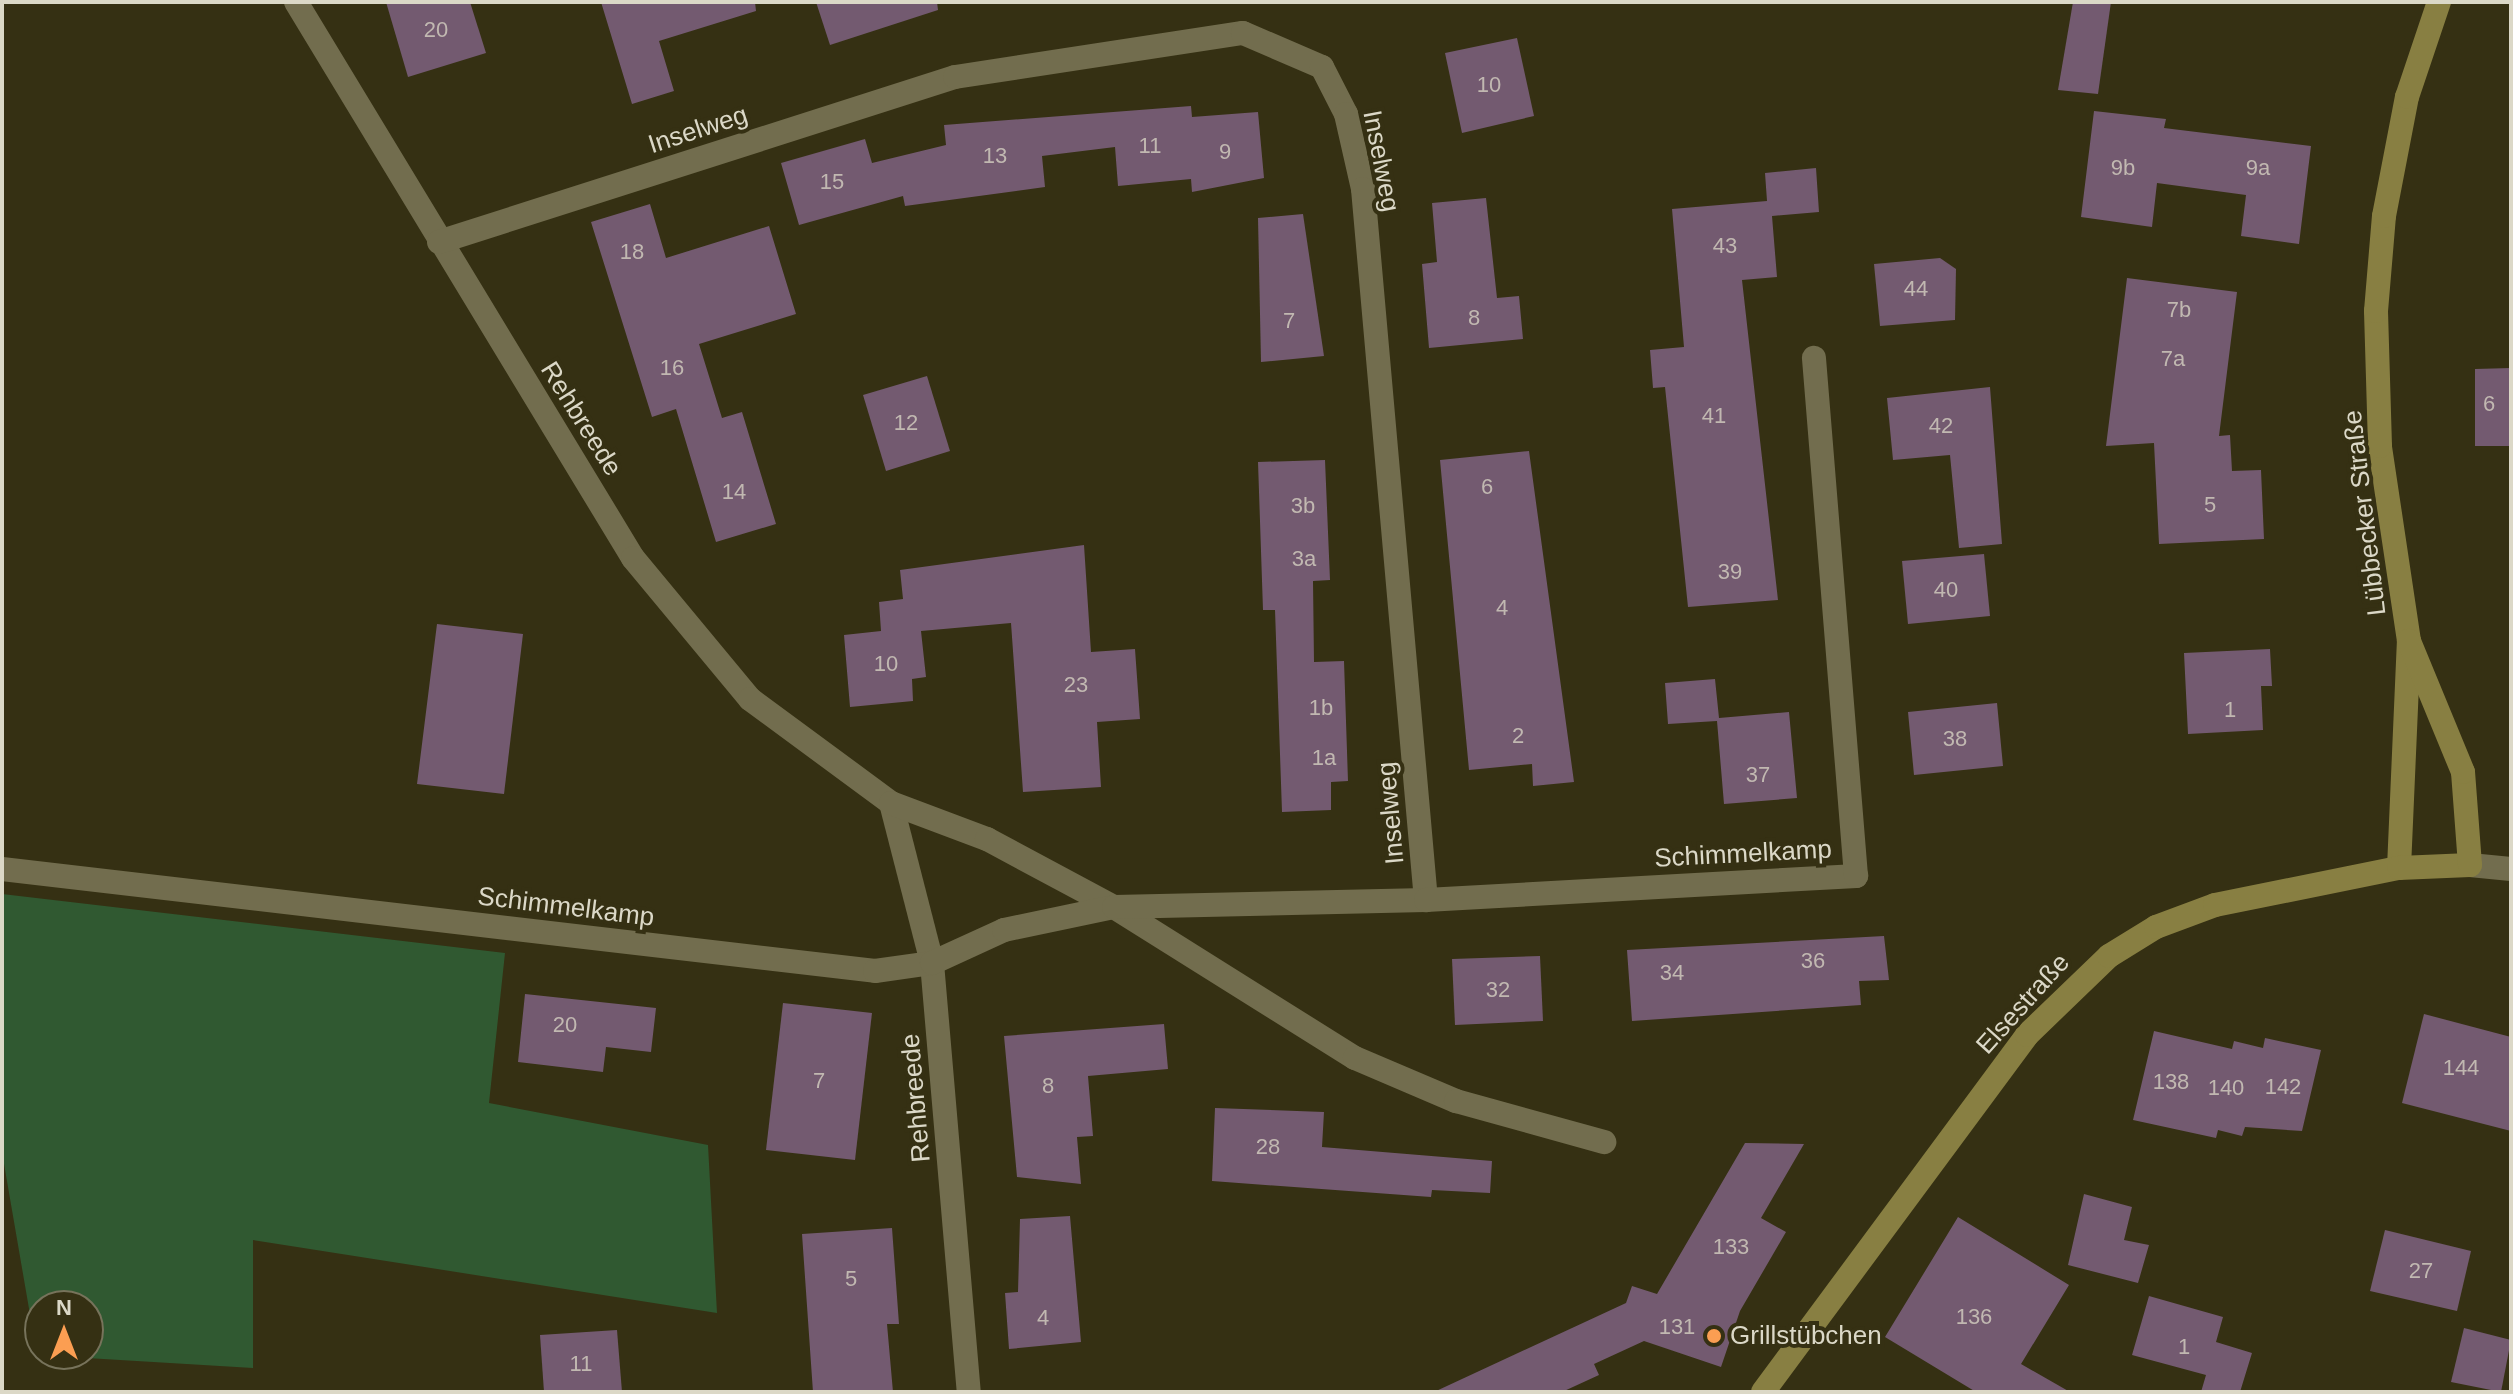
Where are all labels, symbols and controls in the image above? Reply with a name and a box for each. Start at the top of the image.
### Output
house number: 20 [424,17,448,43]
house number: 10 [1477,72,1501,98]
street label: Inselweg [644,99,752,161]
street label: Inselweg [1356,108,1406,214]
house number: 11 [1139,133,1161,159]
house number: 9 [1219,139,1231,165]
house number: 13 [983,143,1007,169]
house number: 9b [2111,155,2135,181]
house number: 9a [2246,155,2270,181]
house number: 15 [820,169,844,195]
house number: 43 [1713,233,1737,259]
house number: 18 [620,239,644,265]
house number: 44 [1904,276,1928,302]
house number: 7b [2167,297,2191,323]
house number: 8 [1468,305,1480,331]
house number: 7 [1283,308,1295,334]
house number: 7a [2161,346,2185,372]
house number: 16 [660,355,684,381]
street label: Rehbreede [534,356,628,482]
house number: 6 [2483,391,2495,417]
house number: 41 [1702,403,1726,429]
street label: Lübbecker Straße [2337,409,2393,617]
house number: 12 [894,410,918,436]
house number: 42 [1929,413,1953,439]
house number: 6 [1481,474,1493,500]
house number: 14 [722,479,746,505]
house number: 5 [2204,492,2216,518]
house number: 3b [1291,493,1315,519]
house number: 3a [1292,546,1316,572]
house number: 39 [1718,559,1742,585]
house number: 40 [1934,577,1958,603]
house number: 4 [1496,595,1508,621]
house number: 10 [874,651,898,677]
house number: 23 [1064,672,1088,698]
house number: 1b [1309,695,1333,721]
house number: 1 [2224,697,2236,723]
house number: 2 [1512,723,1524,749]
house number: 38 [1943,726,1967,752]
house number: 1a [1312,745,1336,771]
street label: Inselweg [1371,761,1411,865]
house number: 37 [1746,762,1770,788]
street label: Schimmelkamp [1653,834,1833,874]
street label: Schimmelkamp [476,881,656,933]
street label: Elsestraße [1970,947,2076,1061]
house number: 36 [1801,948,1825,974]
house number: 34 [1660,960,1684,986]
house number: 32 [1486,977,1510,1003]
house number: 20 [553,1012,577,1038]
street label: Rehbreede [895,1033,937,1163]
house number: 144 [2443,1055,2479,1081]
house number: 7 [813,1068,825,1094]
house number: 138 [2153,1069,2189,1095]
house number: 8 [1042,1073,1054,1099]
house number: 142 [2265,1074,2301,1100]
house number: 140 [2208,1075,2244,1101]
house number: 28 [1256,1134,1280,1160]
house number: 133 [1713,1234,1749,1260]
house number: 27 [2409,1258,2433,1284]
house number: 5 [845,1266,857,1292]
north arrow [24,1290,104,1370]
text: N [56,1295,72,1320]
house number: 136 [1956,1304,1992,1330]
house number: 4 [1037,1305,1049,1331]
house number: 131 [1659,1314,1695,1340]
place label: Grillstübchen [1730,1320,1882,1352]
marker: Grillstübchen [1705,1327,1723,1345]
house number: 1 [2178,1334,2190,1360]
house number: 11 [570,1351,592,1377]

